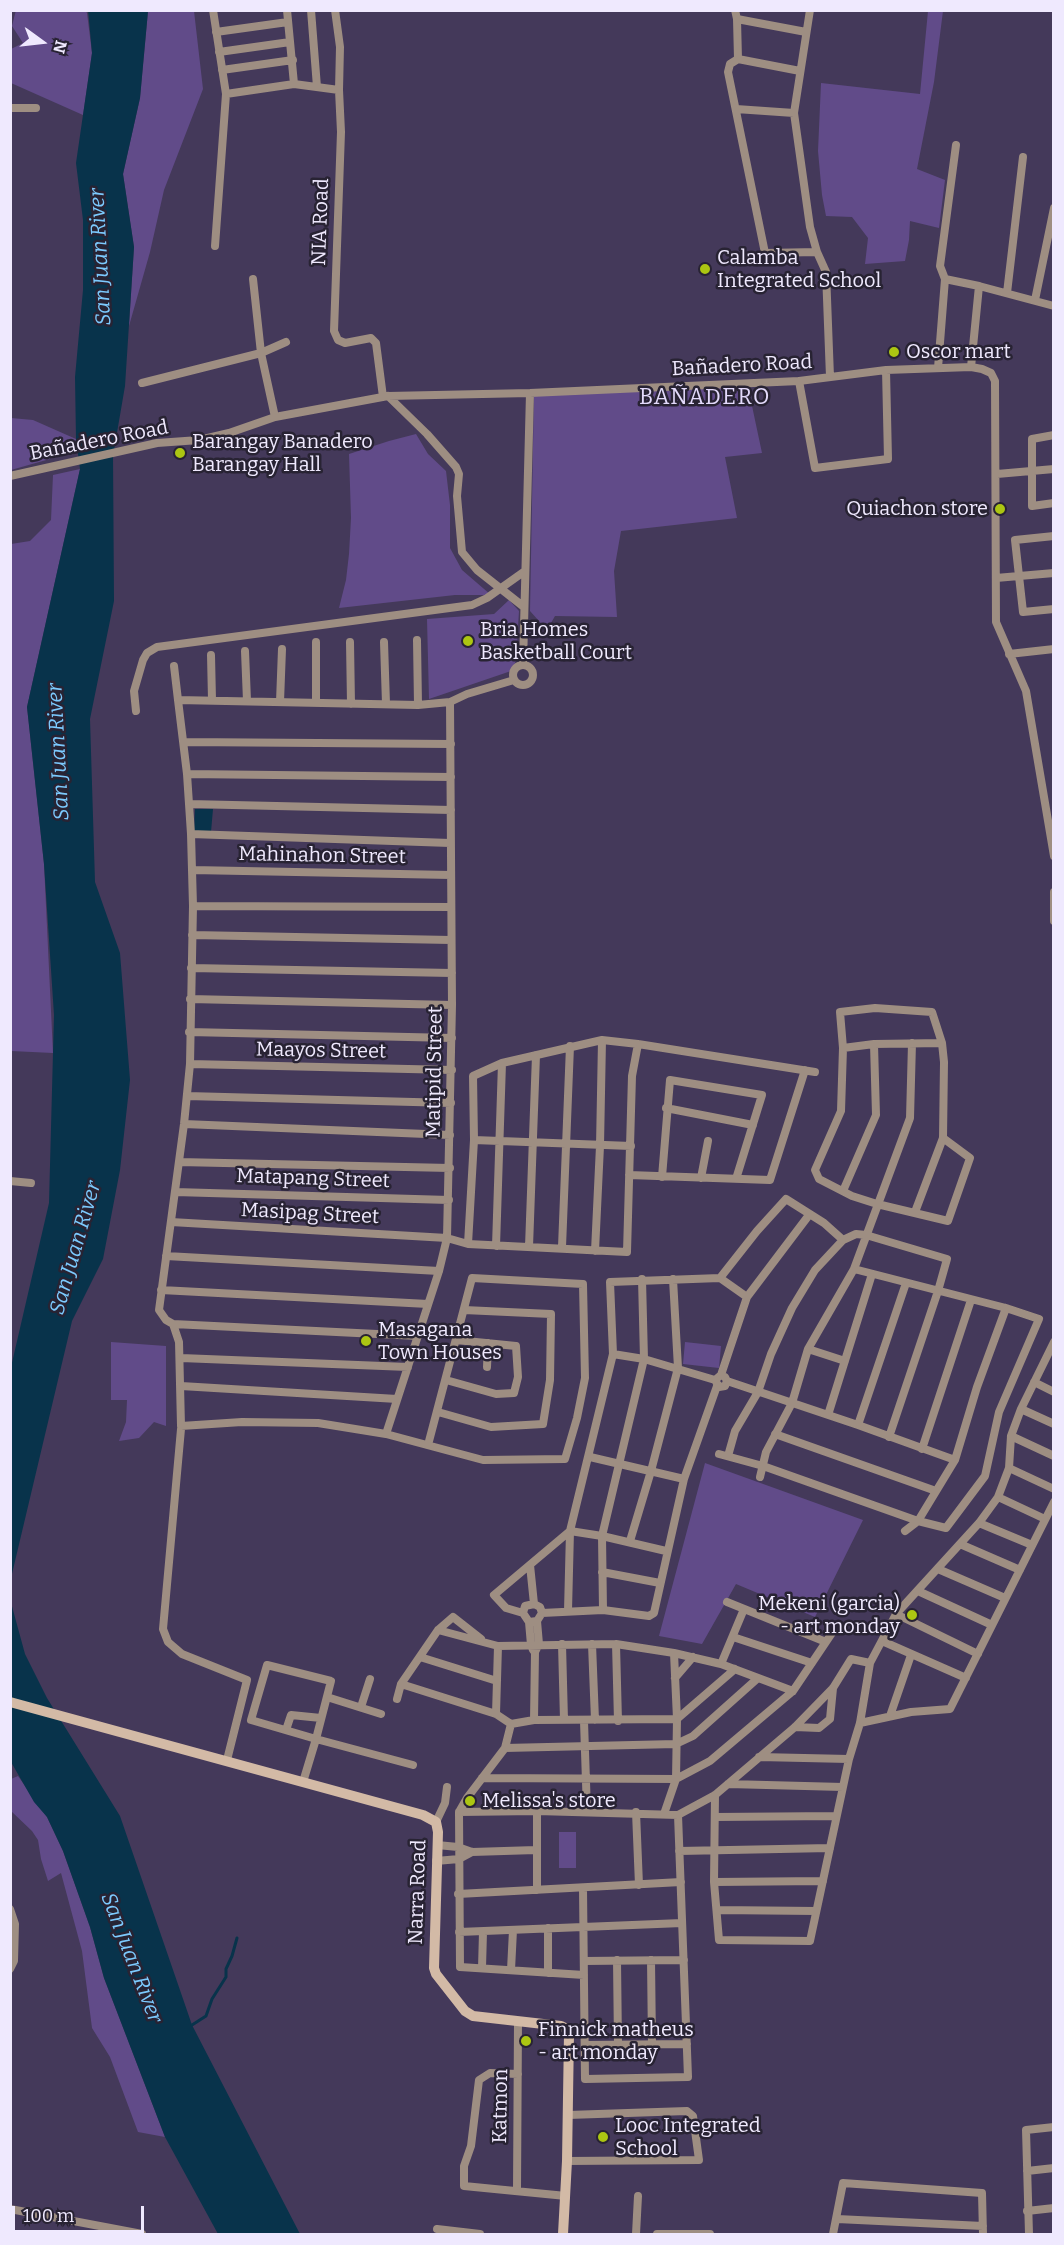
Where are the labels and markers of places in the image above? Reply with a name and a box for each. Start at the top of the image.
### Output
place label: Calamba Integrated School [717,246,881,293]
marker: Calamba Integrated School [698,262,712,276]
place label: Oscor mart [906,340,1011,364]
marker: Oscor mart [887,345,901,359]
place label: Barangay Banadero Barangay Hall [192,430,373,477]
marker: Barangay Banadero Barangay Hall [173,446,187,460]
place label: Quiachon store [846,497,988,521]
marker: Quiachon store [993,502,1007,516]
place label: Bria Homes Basketball Court [480,618,632,665]
marker: Bria Homes Basketball Court [461,634,475,648]
place label: Masagana Town Houses [378,1318,502,1365]
marker: Masagana Town Houses [359,1334,373,1348]
place label: Mekeni (garcia) - art monday [758,1592,900,1639]
marker: Mekeni (garcia) - art monday [905,1608,919,1622]
place label: Melissa's store [482,1789,616,1813]
marker: Melissa's store [463,1794,477,1808]
place label: Finnick matheus - art monday [538,2018,694,2065]
marker: Finnick matheus - art monday [519,2034,533,2048]
place label: Looc Integrated School [615,2114,760,2161]
marker: Looc Integrated School [596,2130,610,2144]

